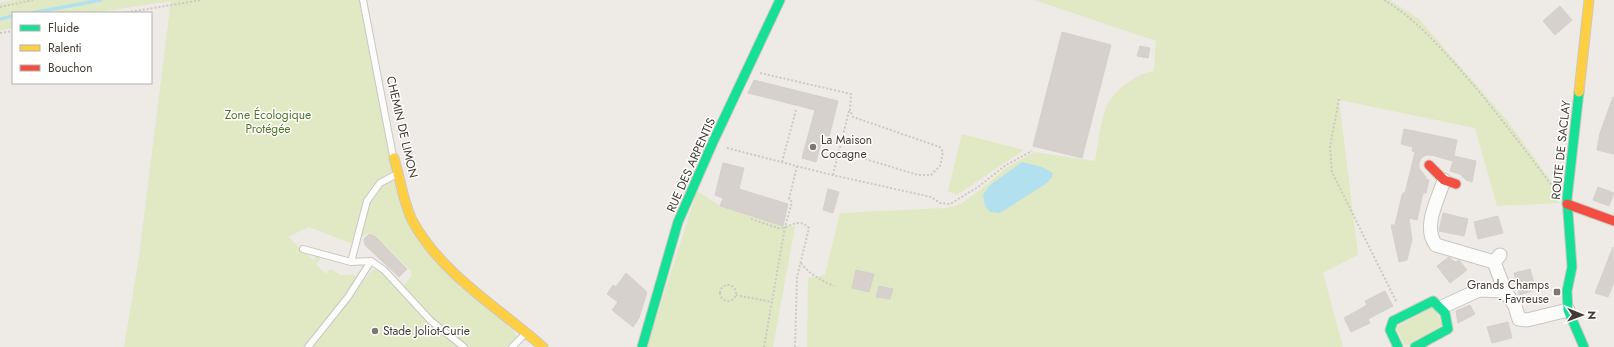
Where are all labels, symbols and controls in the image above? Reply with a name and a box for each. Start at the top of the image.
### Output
legend [12,12,152,84]
text: Fluide [48,19,79,37]
text: Ralenti [48,39,82,57]
text: Bouchon [48,59,92,77]
street label: CHEMIN DE LIMON [382,74,422,180]
street label: ROUTE DE SACLAY [1547,99,1575,201]
park label: Zone Écologique Protégée [225,106,311,138]
street label: RUE DES ARPENTIS [662,115,720,215]
place label: La Maison Cocagne [821,131,872,163]
marker: La Maison Cocagne [808,142,818,152]
place label: Grands Champs - Favreuse [1467,276,1549,308]
marker: Grands Champs - Favreuse [1552,287,1562,297]
north arrow [1562,295,1602,335]
text: N [1584,311,1600,320]
place label: Stade Joliot-Curie [383,322,470,340]
marker: Stade Joliot-Curie [370,326,380,336]

